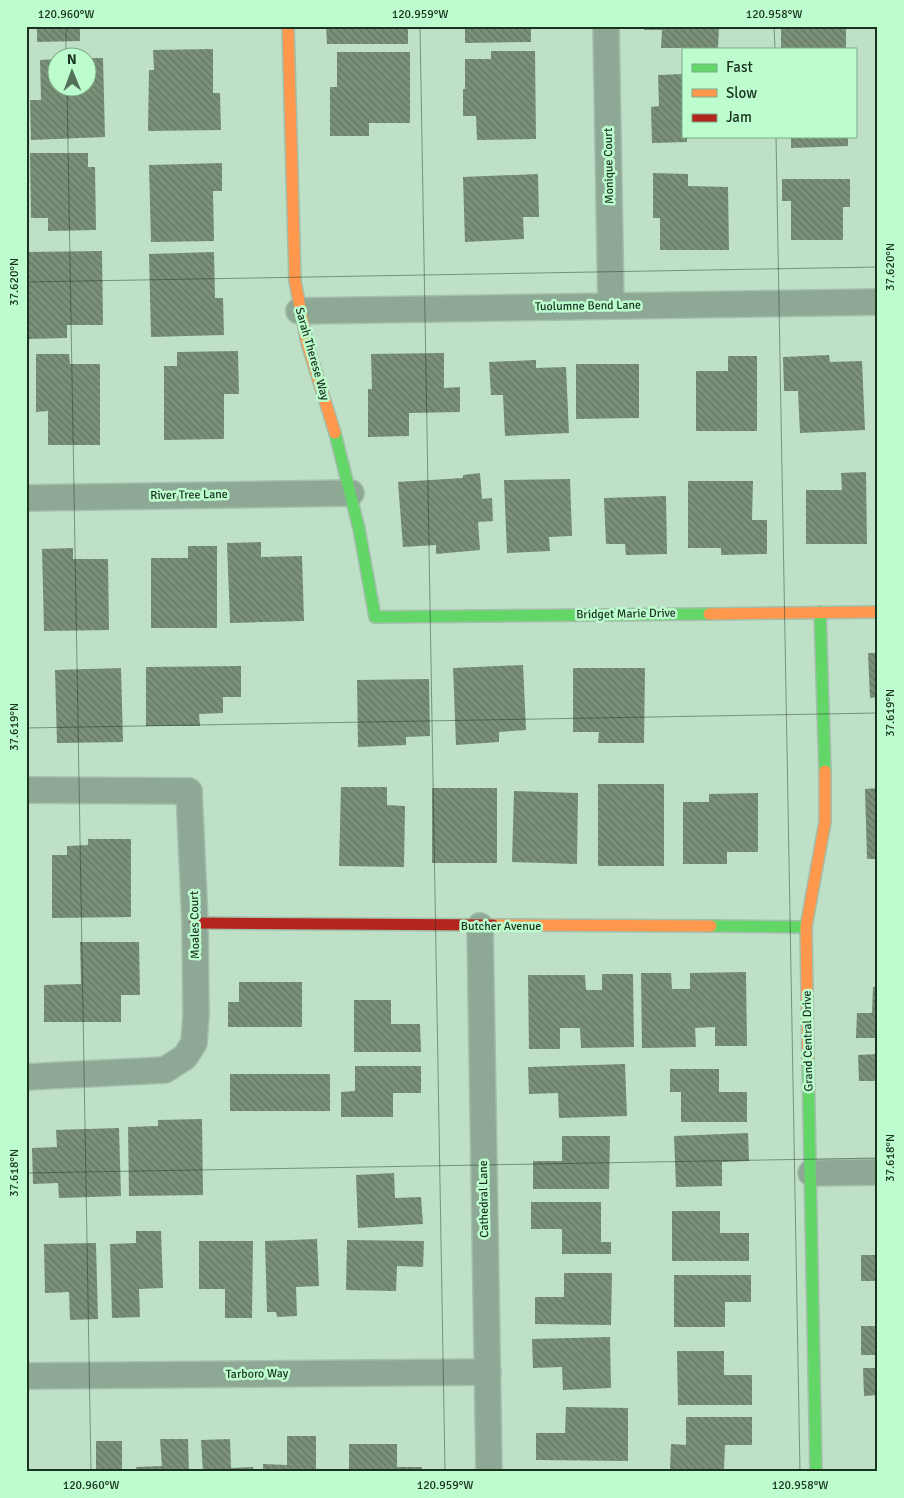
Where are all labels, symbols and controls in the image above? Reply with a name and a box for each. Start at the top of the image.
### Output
text: 120.960°W [38,7,94,22]
text: 120.959°W [392,7,448,22]
text: 120.958°W [746,7,802,22]
north arrow [48,48,98,98]
legend [682,48,856,138]
text: N [67,51,77,68]
text: Fast [726,58,753,76]
text: Slow [726,84,757,102]
text: Jam [726,108,752,126]
street label: Monique Court [601,128,617,204]
text: 37.620°N [883,243,898,291]
text: 37.620°N [7,258,22,306]
street label: Tuolumne Bend Lane [535,298,641,314]
street label: Sarah Therese Way [292,306,333,403]
street label: River Tree Lane [150,487,228,503]
street label: Bridget Marie Drive [576,606,676,622]
text: 37.619°N [883,689,898,737]
text: 37.619°N [7,703,22,751]
street label: Moales Court [187,891,203,959]
street label: Butcher Avenue [461,919,541,934]
street label: Grand Central Drive [800,990,816,1092]
text: 37.618°N [883,1134,898,1182]
text: 37.618°N [7,1149,22,1197]
street label: Cathedral Lane [476,1160,492,1238]
street label: Tarboro Way [226,1366,289,1382]
text: 120.960°W [63,1478,119,1493]
text: 120.959°W [417,1478,473,1493]
text: 120.958°W [772,1478,828,1493]

